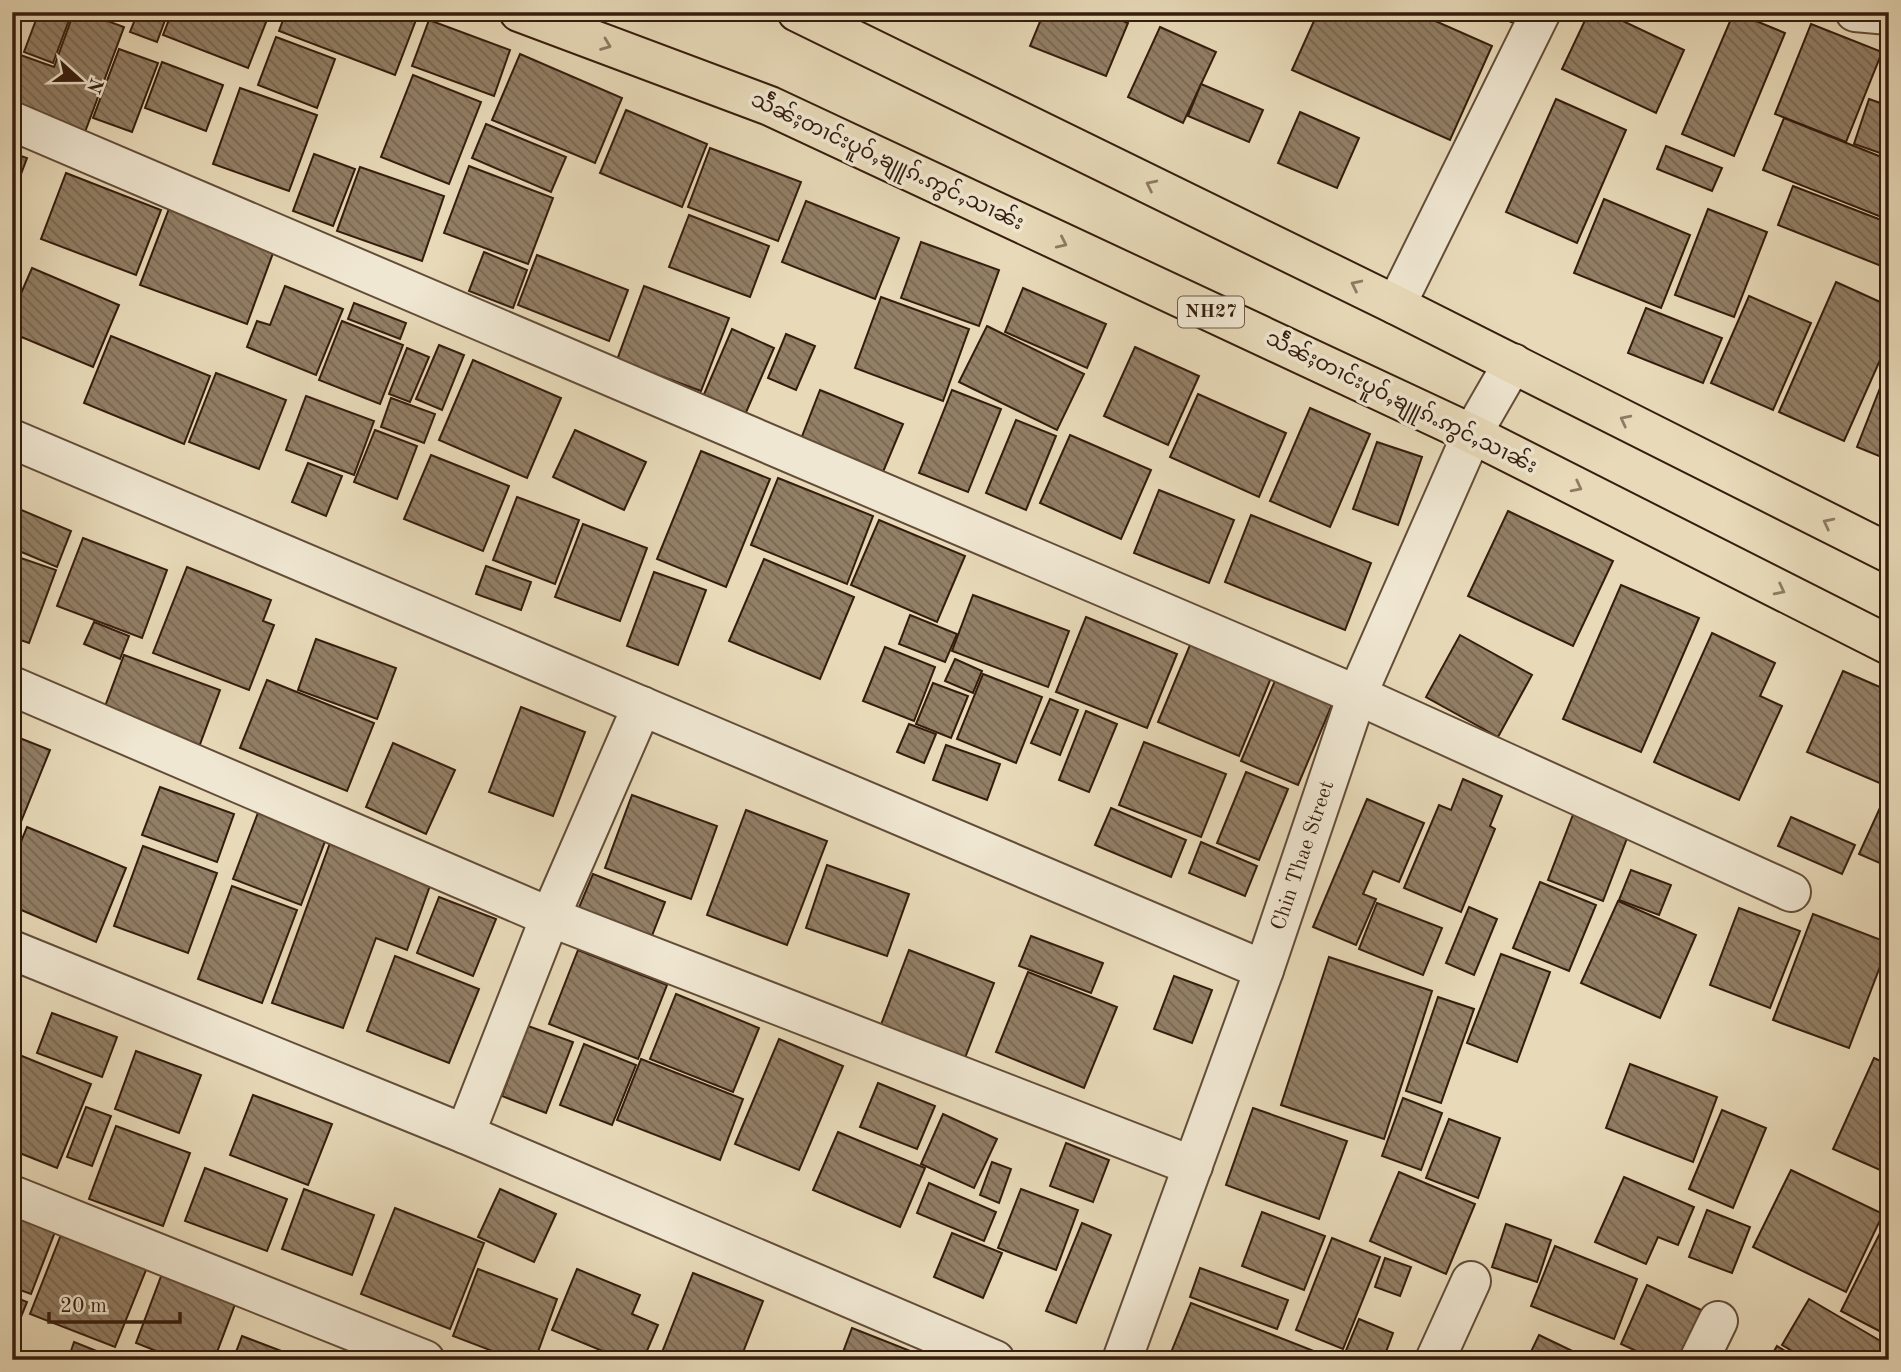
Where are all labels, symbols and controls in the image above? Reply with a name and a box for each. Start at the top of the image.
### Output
one-way arrow [600,37,612,51]
north arrow [46,46,116,116]
text: N [82,75,105,96]
street label: သဵႅၼ်ႈတၢင်းပူဝ်ႇၶျူၵ်ႉဢွင်ႇသၢၼ်း [745,83,1030,240]
one-way arrow [1146,180,1158,194]
one-way arrow [1055,234,1067,248]
one-way arrow [1351,279,1363,293]
road number: NH27 [1178,296,1244,328]
street label: သဵႅၼ်ႈတၢင်းပူဝ်ႇၶျူၵ်ႉဢွင်ႇသၢၼ်း [1260,322,1543,483]
one-way arrow [1620,415,1632,429]
one-way arrow [1570,479,1582,493]
one-way arrow [1823,517,1835,531]
one-way arrow [1773,582,1785,596]
street label: Chin Thae Street [1268,778,1338,933]
scale bar [49,1281,180,1325]
text: 20 m [60,1296,107,1317]

